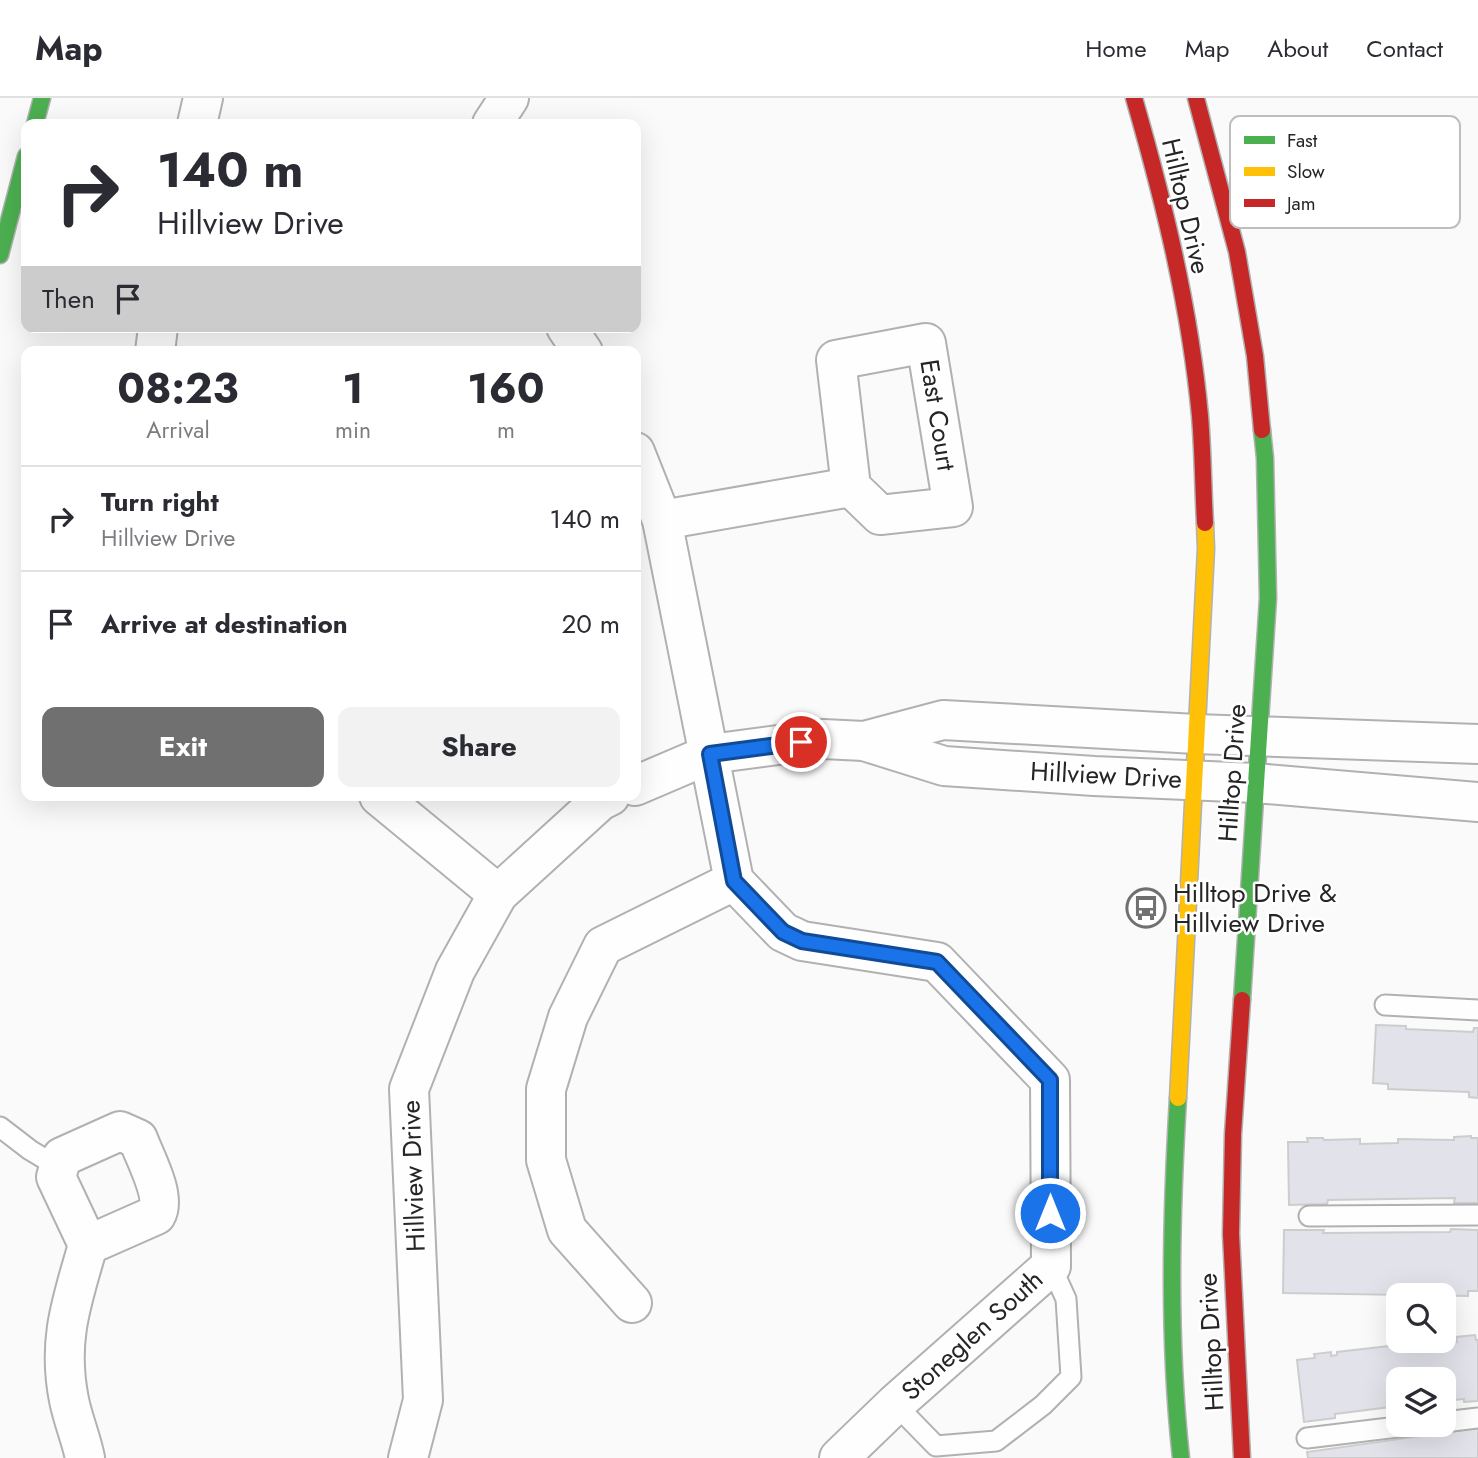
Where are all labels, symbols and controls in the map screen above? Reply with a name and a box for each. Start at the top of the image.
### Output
text: Map [35,25,103,72]
text: Home [1085,31,1147,66]
text: Map [1185,31,1229,66]
text: About [1267,31,1328,66]
text: Contact [1366,31,1443,66]
legend [1230,116,1460,228]
text: Fast [1287,127,1318,154]
street label: Hilltop Drive [1152,134,1220,278]
text: 140 m [157,135,303,205]
icon: right [42,147,133,238]
text: Slow [1287,158,1325,185]
text: Jam [1284,190,1316,217]
text: Hillview Drive [157,200,344,246]
text: Then [42,280,95,318]
icon: arrive [109,280,147,318]
street label: East Court [910,357,966,474]
text: 08:23 [117,358,239,419]
text: 1 [342,358,364,419]
text: 160 [467,358,545,419]
text: Arrival [146,413,210,447]
text: min [335,413,371,447]
text: m [497,413,515,447]
text: Turn right [101,483,219,521]
icon: right [42,500,80,538]
text: 140 m [549,500,620,538]
text: Hillview Drive [101,521,235,555]
icon: arrive [42,605,80,643]
text: Arrive at destination [101,605,348,643]
text: 20 m [562,605,620,643]
street label: Hilltop Drive [1208,703,1256,843]
button: Exit [42,707,324,787]
button: Share [338,707,620,787]
pin [771,712,831,772]
icon: arrive [782,723,820,761]
street label: Hillview Drive [1029,752,1183,798]
place label: Hilltop Drive & Hillview Drive [1173,874,1337,942]
bus stop icon: Hilltop Drive & Hillview Drive [1125,887,1167,929]
street label: Hillview Drive [391,1099,435,1253]
position arrow [1013,1176,1087,1250]
street label: Stoneglen South [893,1261,1051,1409]
street label: Hilltop Drive [1188,1272,1234,1412]
map controls [1386,1283,1456,1437]
button: search [1386,1283,1456,1353]
button: layers [1386,1367,1456,1437]

